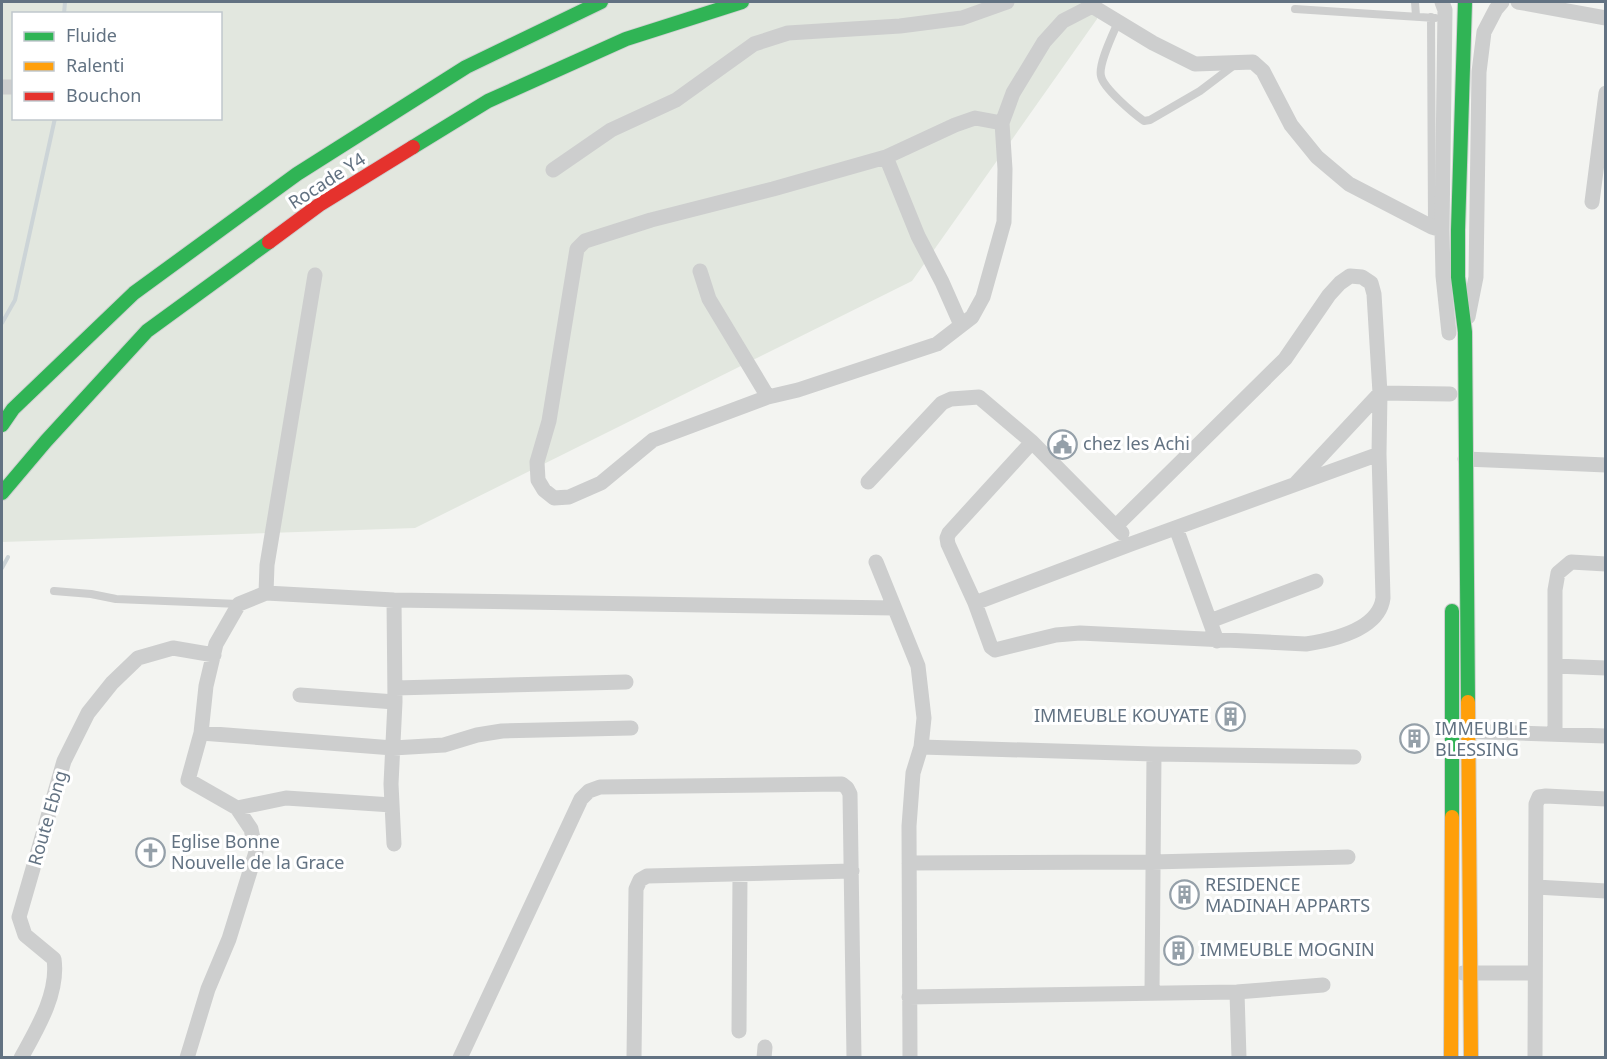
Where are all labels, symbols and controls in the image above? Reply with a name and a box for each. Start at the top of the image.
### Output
legend [12,12,222,120]
text: Fluide [66,23,117,47]
text: Ralenti [66,53,124,77]
text: Bouchon [66,83,142,107]
street label: Rocade Y4 [283,146,370,214]
public building icon: chez les Achi [1046,428,1078,460]
place label: chez les Achi [1083,431,1190,455]
building icon: IMMEUBLE KOUYATE [1214,700,1246,732]
place label: IMMEUBLE KOUYATE [1034,703,1209,727]
place label: IMMEUBLE BLESSING [1435,716,1528,761]
building icon: IMMEUBLE BLESSING [1398,723,1430,755]
street label: Route Ebng [22,767,72,868]
place label: Eglise Bonne Nouvelle de la Grace [171,829,345,874]
church icon: Eglise Bonne Nouvelle de la Grace [134,836,166,868]
place label: RESIDENCE MADINAH APPARTS [1205,872,1370,917]
building icon: RESIDENCE MADINAH APPARTS [1168,879,1200,911]
building icon: IMMEUBLE MOGNIN [1163,934,1195,966]
place label: IMMEUBLE MOGNIN [1200,937,1375,961]

